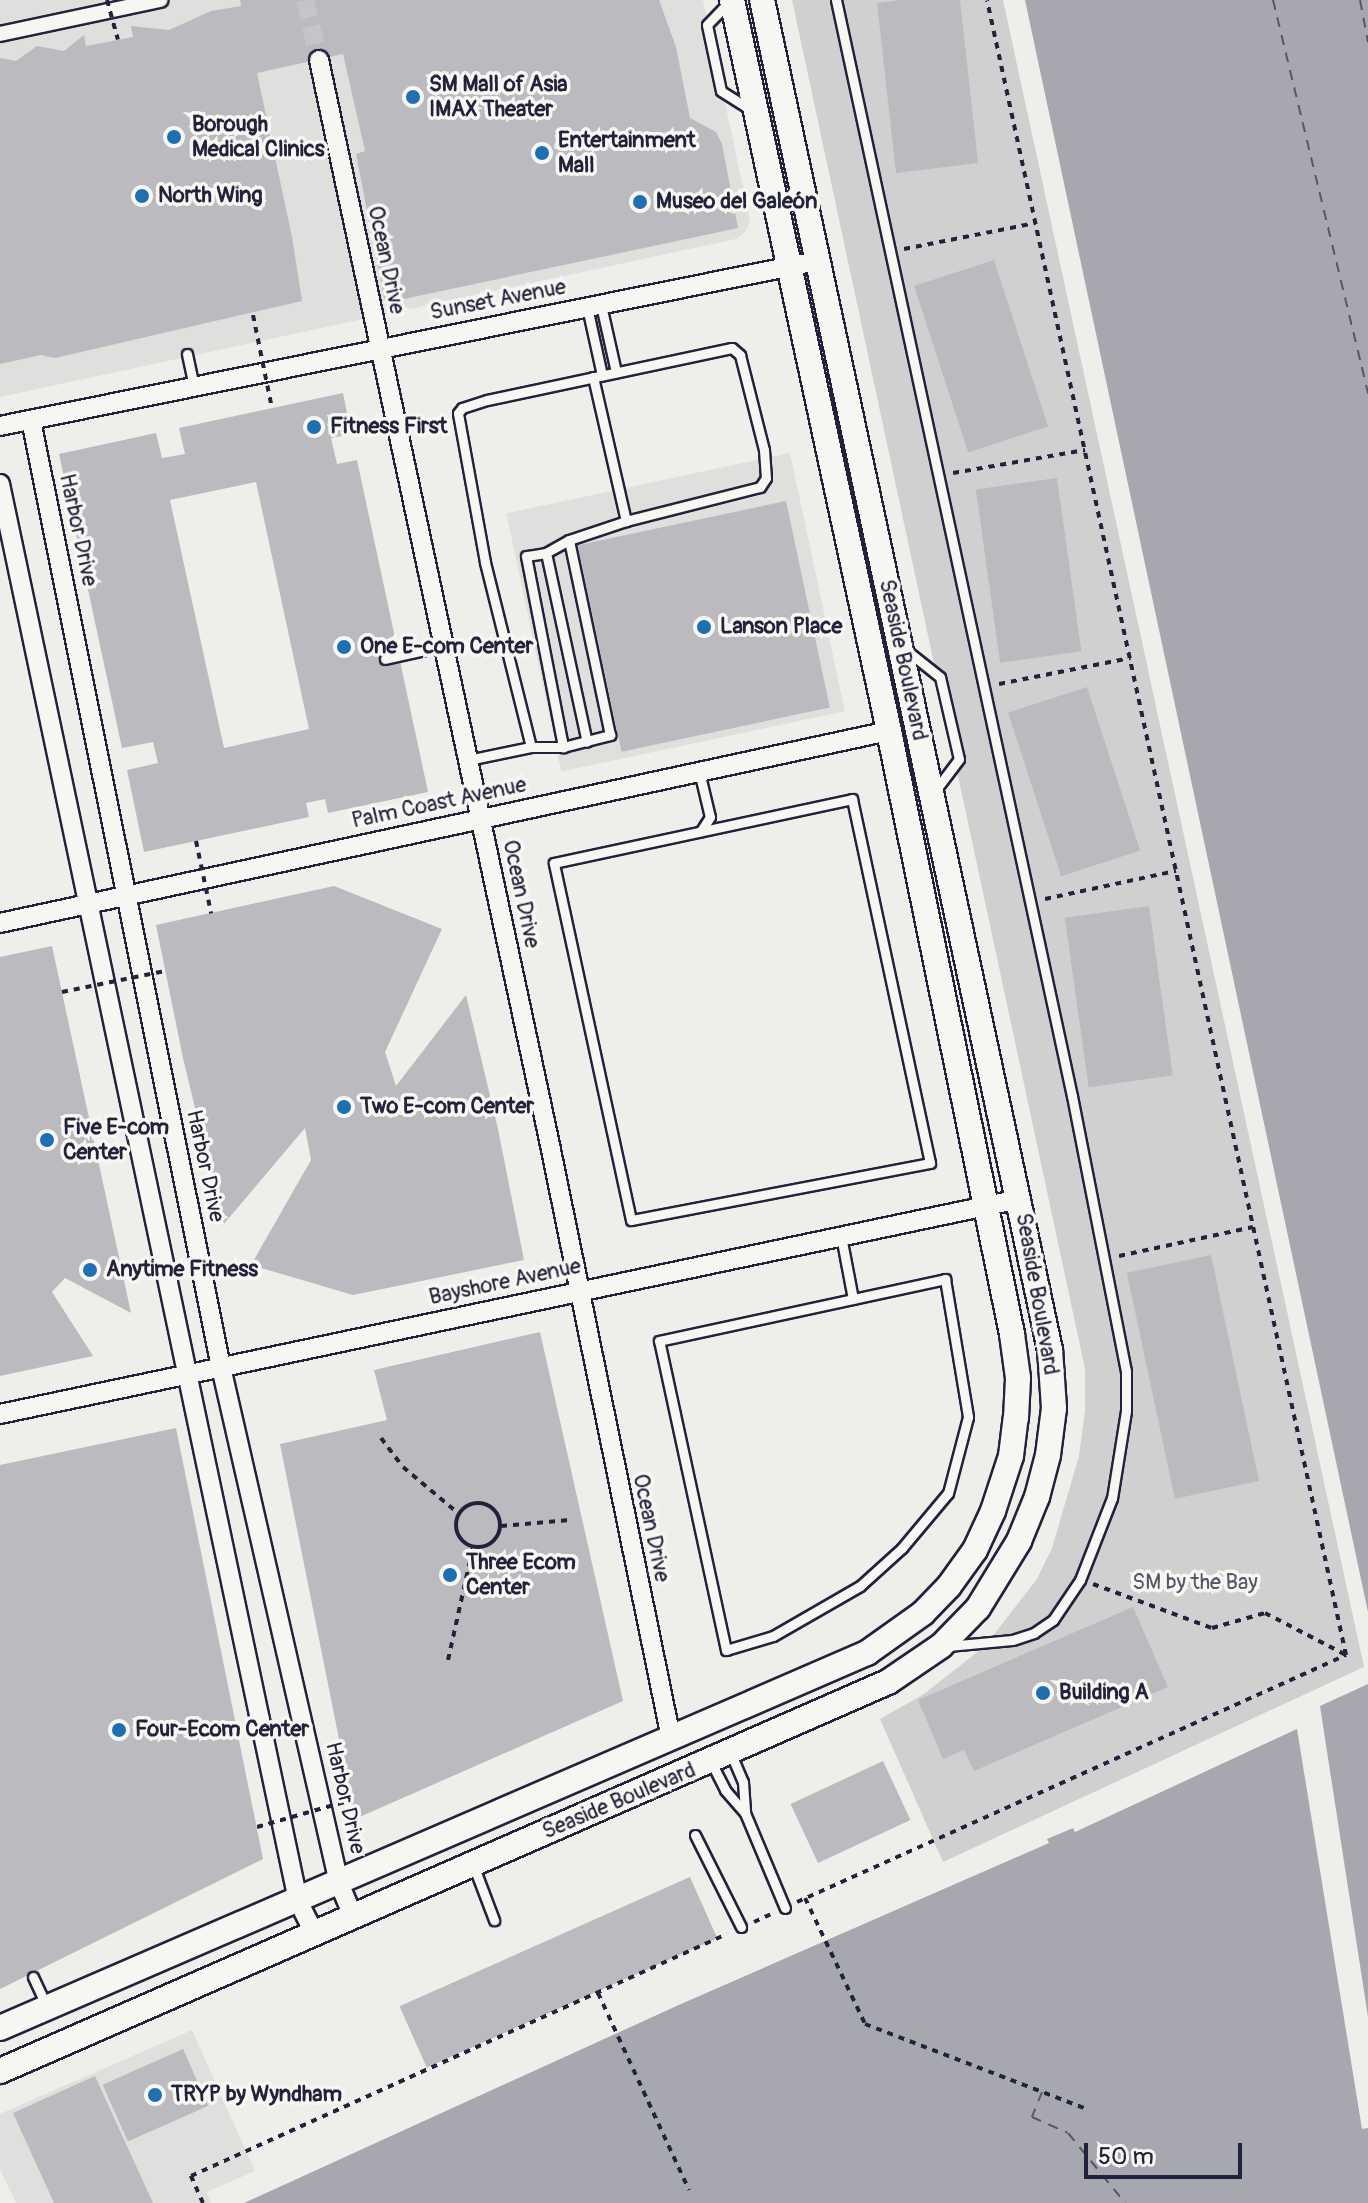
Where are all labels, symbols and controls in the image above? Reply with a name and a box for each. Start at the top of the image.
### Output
place label: SM Mall of Asia IMAX Theater [429,71,568,122]
marker: SM Mall of Asia IMAX Theater [404,88,422,106]
place label: Borough Medical Clinics [192,111,325,162]
marker: Borough Medical Clinics [163,126,185,148]
place label: Entertainment Mall [558,127,696,178]
marker: Entertainment Mall [533,144,551,162]
place label: North Wing [158,183,262,209]
marker: North Wing [133,187,151,205]
place label: Museo del Galeón [656,189,817,215]
marker: Museo del Galeón [631,193,649,211]
street label: Ocean Drive [362,204,410,316]
street label: Sunset Avenue [428,274,568,326]
place label: Fitness First [330,414,447,440]
marker: Fitness First [305,418,323,436]
street label: Harbor Drive [53,471,103,589]
street label: Seaside Boulevard [873,577,933,743]
place label: Lanson Place [720,614,842,640]
marker: Lanson Place [695,618,713,636]
place label: One E-com Center [360,634,533,660]
marker: One E-com Center [335,638,353,656]
street label: Palm Coast Avenue [349,772,529,834]
street label: Ocean Drive [497,838,545,950]
place label: Two E-com Center [360,1094,534,1120]
marker: Two E-com Center [335,1098,353,1116]
street label: Harbor Drive [180,1107,230,1225]
place label: Five E-com Center [63,1114,169,1166]
marker: Five E-com Center [38,1131,56,1149]
street label: Seaside Boulevard [1010,1211,1064,1377]
street label: Bayshore Avenue [427,1253,583,1311]
place label: Anytime Fitness [106,1257,258,1283]
marker: Anytime Fitness [81,1261,99,1279]
street label: Ocean Drive [627,1472,675,1584]
place label: Three Ecom Center [466,1549,576,1600]
marker: Three Ecom Center [441,1566,459,1584]
park label: SM by the Bay [1132,1570,1258,1596]
place label: Building A [1059,1680,1149,1706]
marker: Building A [1034,1684,1052,1702]
place label: Four-Ecom Center [135,1717,309,1743]
marker: Four-Ecom Center [110,1721,128,1739]
street label: Harbor Drive [319,1739,371,1857]
street label: Seaside Boulevard [538,1757,700,1845]
place label: TRYP by Wyndham [171,2082,342,2108]
marker: TRYP by Wyndham [146,2086,164,2104]
scale bar [1088,2127,1246,2177]
text: 50 m [1098,2142,1154,2171]

